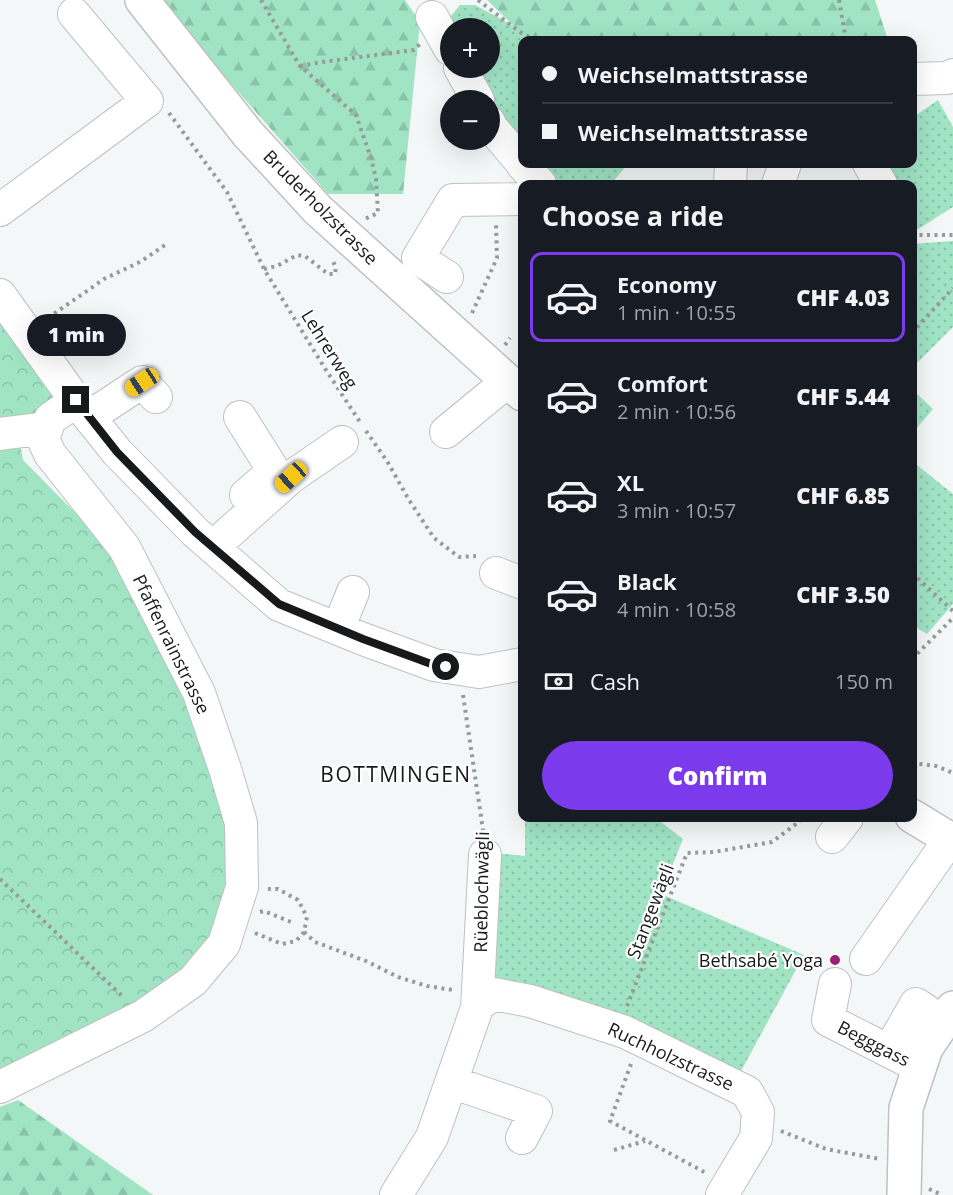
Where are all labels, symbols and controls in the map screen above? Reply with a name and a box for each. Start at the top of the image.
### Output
map controls [440,18,500,150]
button: + [440,18,500,78]
text: Weichselmattstrasse [578,59,808,89]
button: − [440,90,500,150]
text: Weichselmattstrasse [578,117,808,147]
street label: Bruderholzstrasse [258,144,384,270]
text: Choose a ride [542,197,724,234]
text: Economy [617,269,716,299]
icon: car [545,270,599,324]
text: CHF 4.03 [796,282,890,312]
text: 1 min · 10:55 [617,299,736,326]
street label: Lehrerweg [296,305,364,393]
callout: 1 min [26,313,125,355]
text: 1 min [48,321,105,348]
car [122,365,162,399]
text: Comfort [617,368,708,398]
icon: car [545,369,599,423]
text: CHF 5.44 [796,381,890,411]
route end [62,386,89,413]
text: 2 min · 10:56 [617,398,736,425]
car [272,458,310,496]
text: XL [617,467,644,497]
icon: car [545,468,599,522]
text: CHF 6.85 [796,480,890,510]
text: 3 min · 10:57 [617,497,736,524]
text: Black [617,566,677,596]
icon: car [545,567,599,621]
street label: Pfaffenrainstrasse [128,570,216,718]
text: CHF 3.50 [796,579,890,609]
text: 4 min · 10:58 [617,596,736,623]
route start [432,653,459,680]
icon: cash [542,665,575,698]
text: Cash [590,666,640,696]
text: 150 m [835,668,893,695]
button: Confirm [542,741,893,810]
district label: BOTTMINGEN [320,760,472,788]
street label: Rüeblochwägli [468,831,494,953]
street label: Stangewägli [621,860,679,962]
place label: Bethsabé Yoga [699,948,823,972]
marker: Bethsabé Yoga [828,953,842,967]
street label: Begggass [834,1015,914,1071]
street label: Ruchholzstrasse [604,1016,738,1096]

